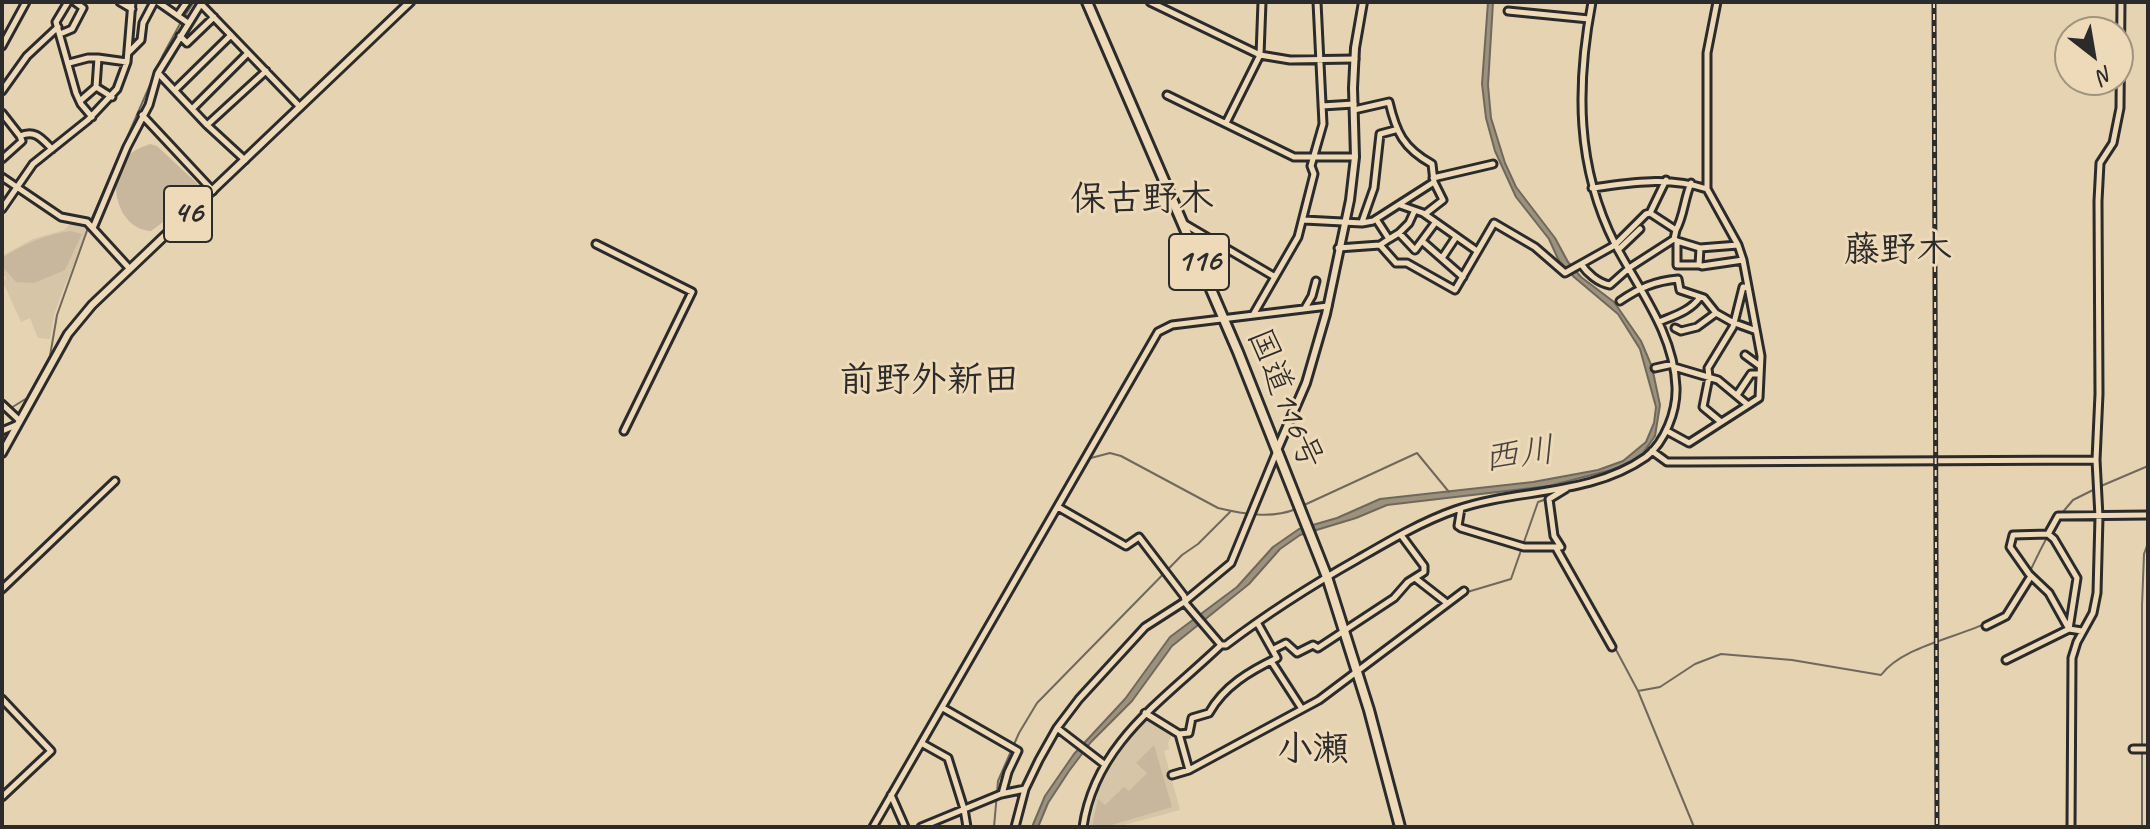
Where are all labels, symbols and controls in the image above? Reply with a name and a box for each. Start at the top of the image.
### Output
north arrow [2054,16,2134,96]
text: N [2092,59,2118,90]
district label: 保古野木 [1070,179,1214,223]
road number: 46 [164,186,212,242]
district label: 藤野木 [1844,230,1952,274]
road number: 116 [1169,234,1229,290]
street label: 国道116号 [1237,323,1331,475]
district label: 前野外新田 [839,360,1019,404]
water label: 西川 [1480,430,1558,482]
district label: 小瀬 [1277,729,1349,773]

